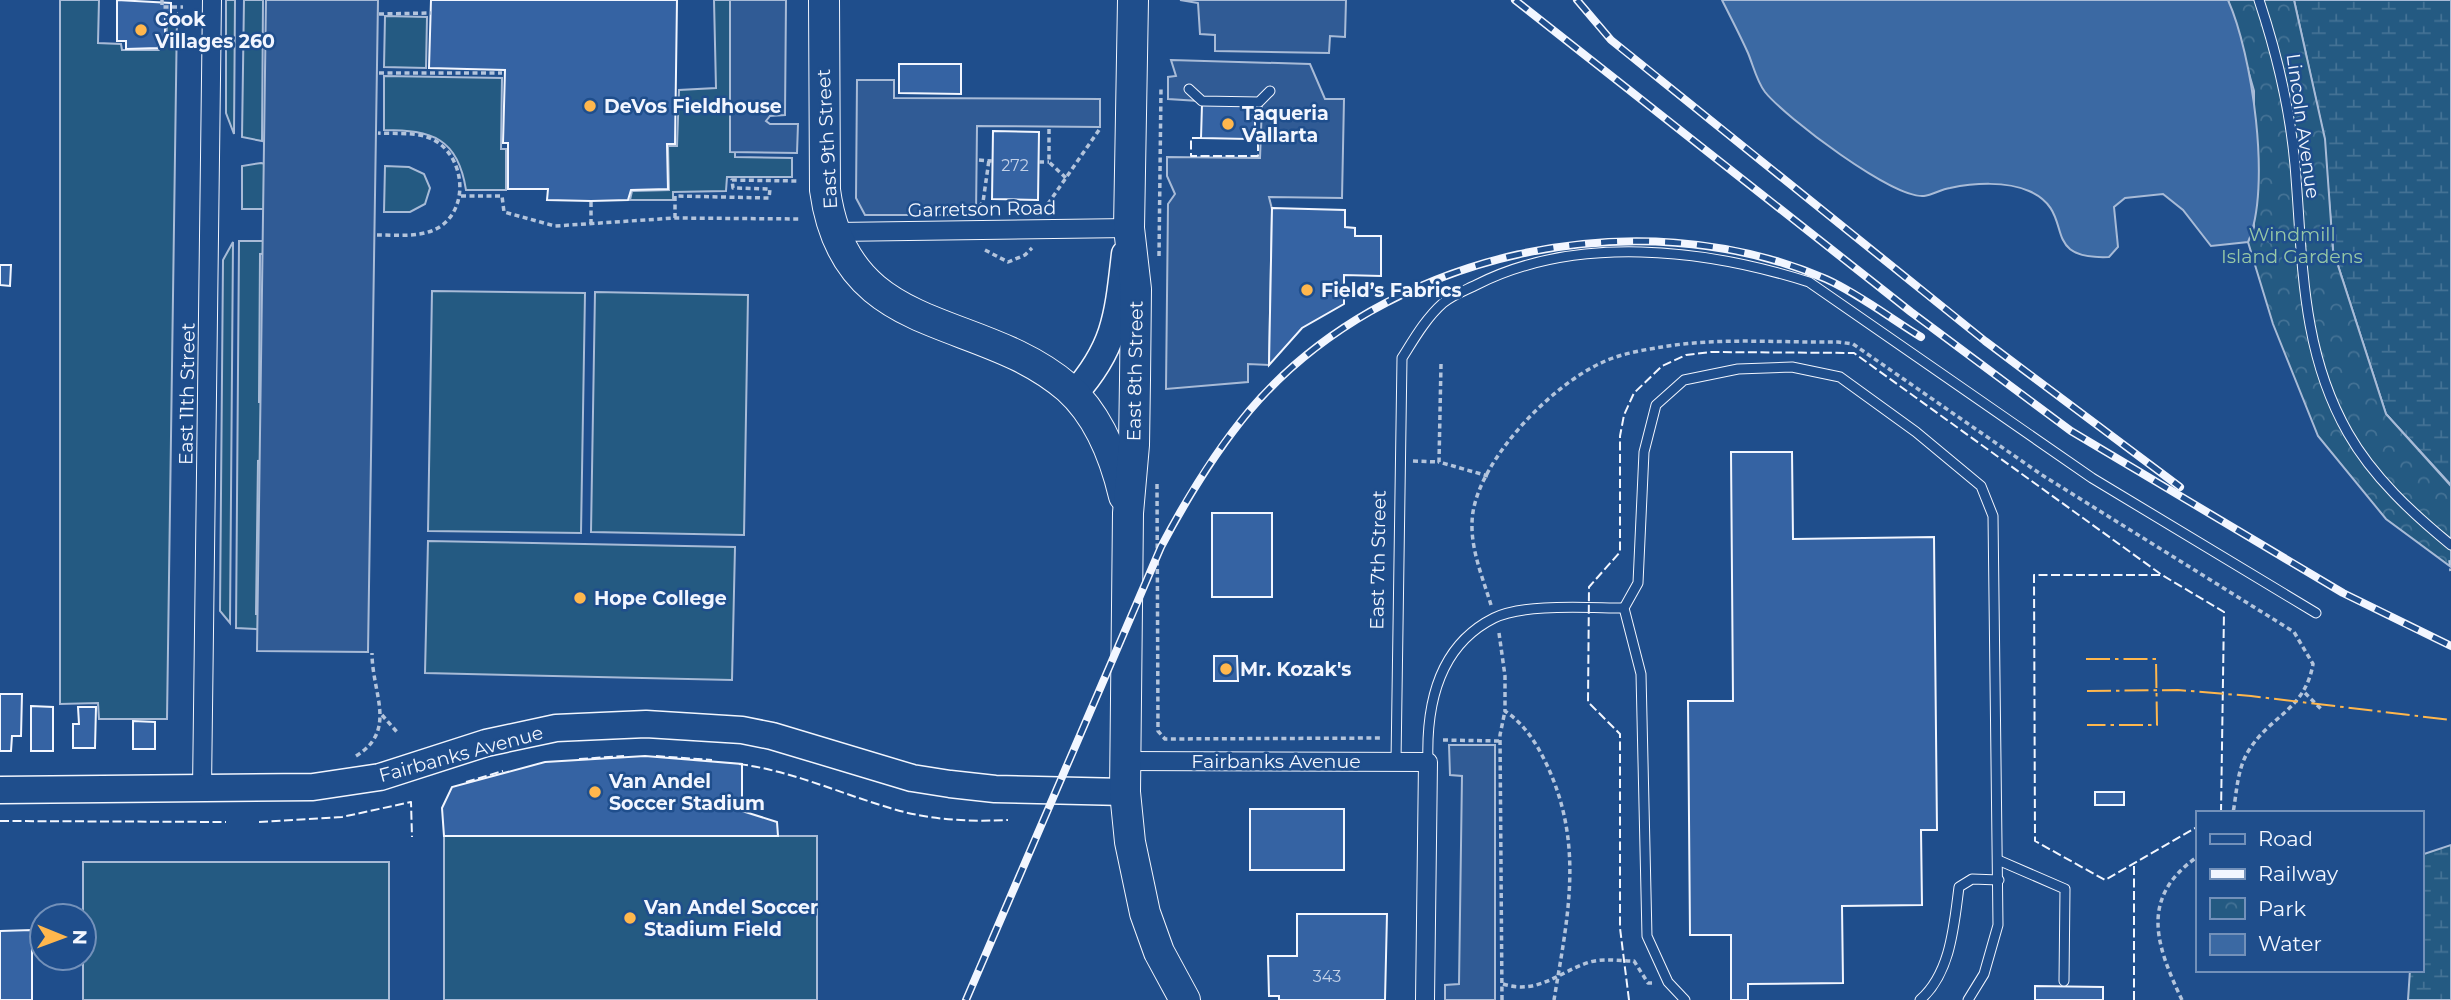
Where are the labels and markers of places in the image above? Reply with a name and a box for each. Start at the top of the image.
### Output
place label: Cook Villages 260 [154,8,275,53]
marker: Cook Villages 260 [133,22,149,38]
place label: DeVos Fieldhouse [604,95,782,118]
marker: DeVos Fieldhouse [582,98,598,114]
place label: Taqueria Vallarta [1241,102,1329,147]
marker: Taqueria Vallarta [1220,116,1236,132]
place label: Field’s Fabrics [1321,279,1462,302]
marker: Field’s Fabrics [1299,282,1315,298]
place label: Hope College [594,587,727,610]
marker: Hope College [572,590,588,606]
place label: Mr. Kozak's [1240,658,1351,681]
marker: Mr. Kozak's [1218,661,1234,677]
place label: Van Andel Soccer Stadium [608,770,765,815]
marker: Van Andel Soccer Stadium [587,784,603,800]
place label: Van Andel Soccer Stadium Field [643,896,818,941]
marker: Van Andel Soccer Stadium Field [622,910,638,926]

